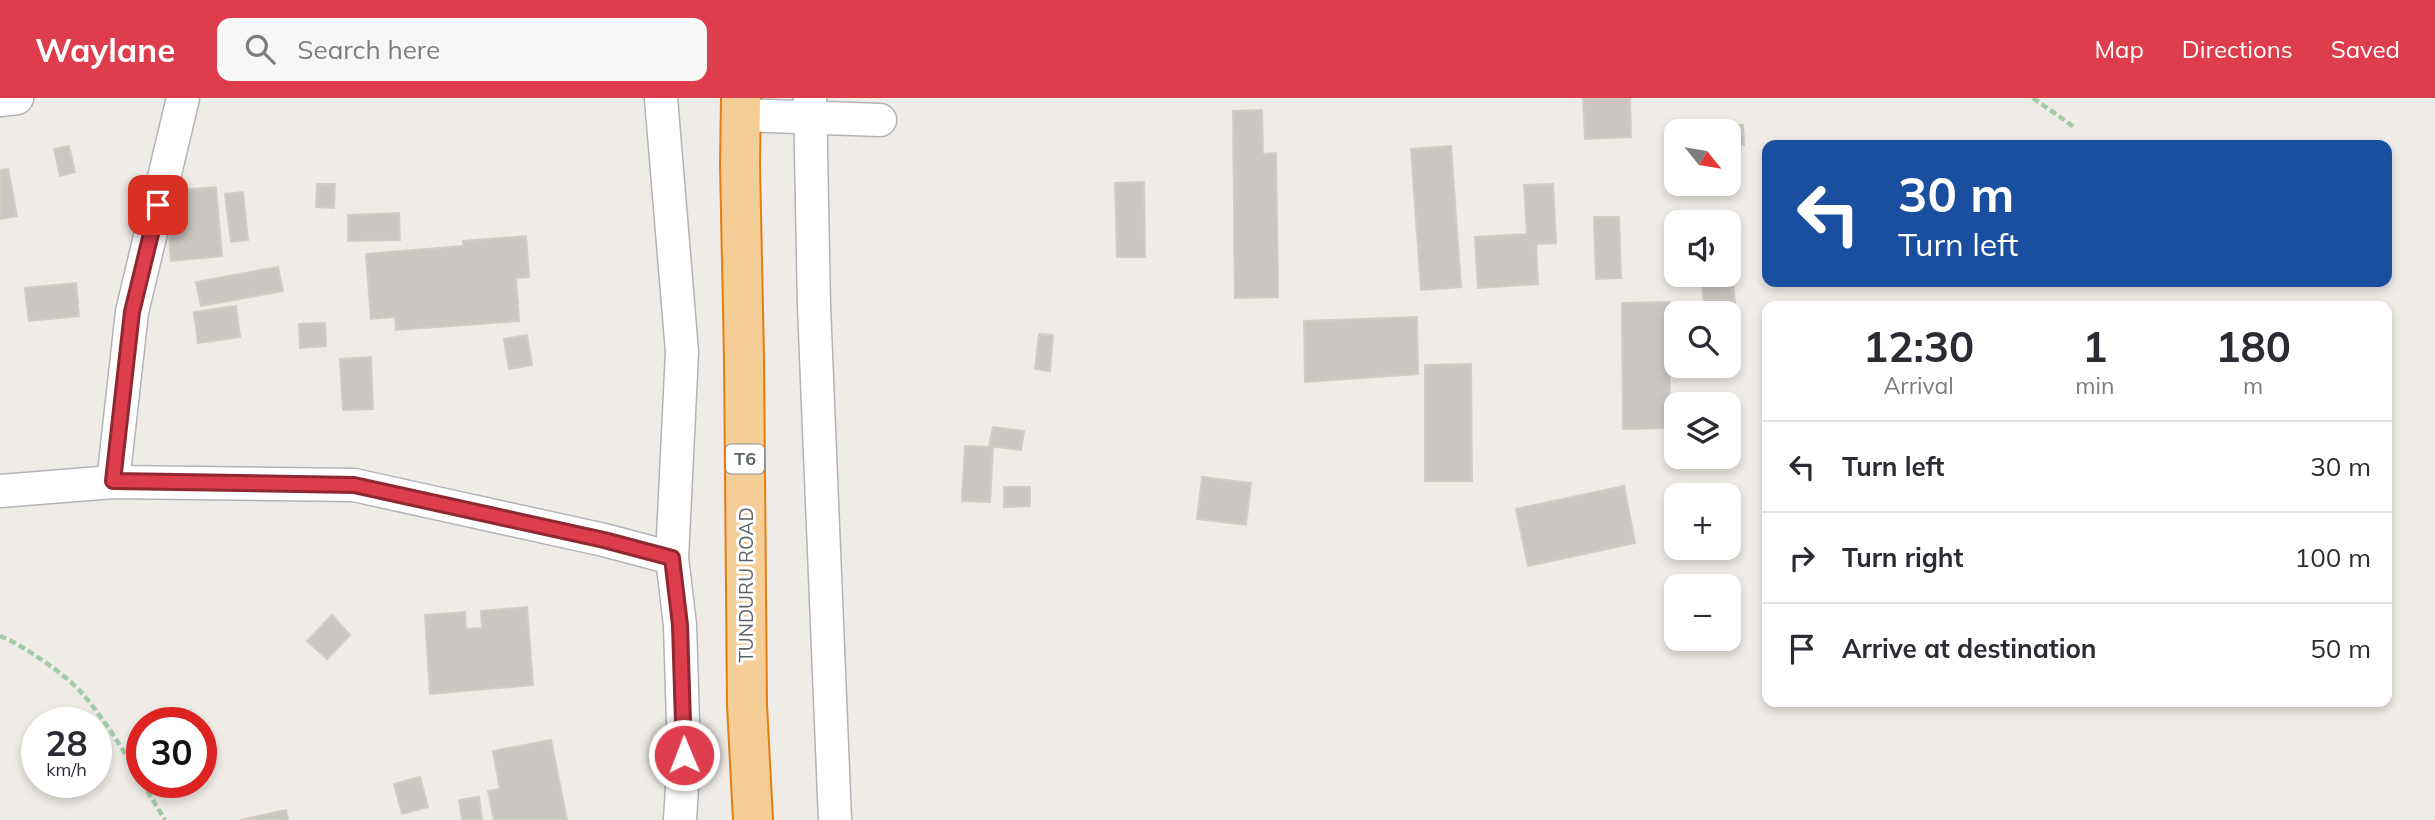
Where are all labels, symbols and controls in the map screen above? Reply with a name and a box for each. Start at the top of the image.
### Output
search box [217,18,707,81]
text: Waylane [35,29,175,70]
icon: search [241,30,279,68]
text: Search here [297,33,440,66]
text: Map [2094,34,2144,64]
text: Directions [2182,34,2293,64]
text: Saved [2331,34,2400,64]
north arrow [1664,119,1741,196]
map controls [1664,119,1741,651]
text: 30 m [1898,163,2014,224]
icon: left [1783,168,1874,259]
pin [128,175,188,235]
icon: arrive [139,186,177,224]
button: sound [1664,210,1741,287]
text: Turn left [1898,224,2018,264]
button: search [1664,301,1741,378]
text: 12:30 [1863,320,1974,373]
text: 1 [2082,320,2107,373]
text: 180 [2215,320,2291,373]
text: Arrival [1883,371,1954,400]
text: min [2075,371,2114,400]
text: m [2243,371,2263,400]
button: layers [1664,392,1741,469]
road number: T6 [726,444,764,474]
icon: left [1783,448,1821,486]
text: Turn left [1842,450,1944,483]
text: 30 m [2310,450,2371,483]
button: + [1664,483,1741,560]
street label: TUNDURU ROAD [734,507,758,663]
icon: right [1783,539,1821,577]
text: Turn right [1842,541,1963,574]
text: 100 m [2295,541,2371,574]
button: − [1664,574,1741,651]
icon: arrive [1783,630,1821,668]
text: Arrive at destination [1842,632,2097,665]
text: 50 m [2310,632,2371,665]
speed limit sign: 30 [126,707,217,798]
position arrow [647,718,721,792]
text: 28 [45,721,88,765]
text: km/h [46,758,87,781]

